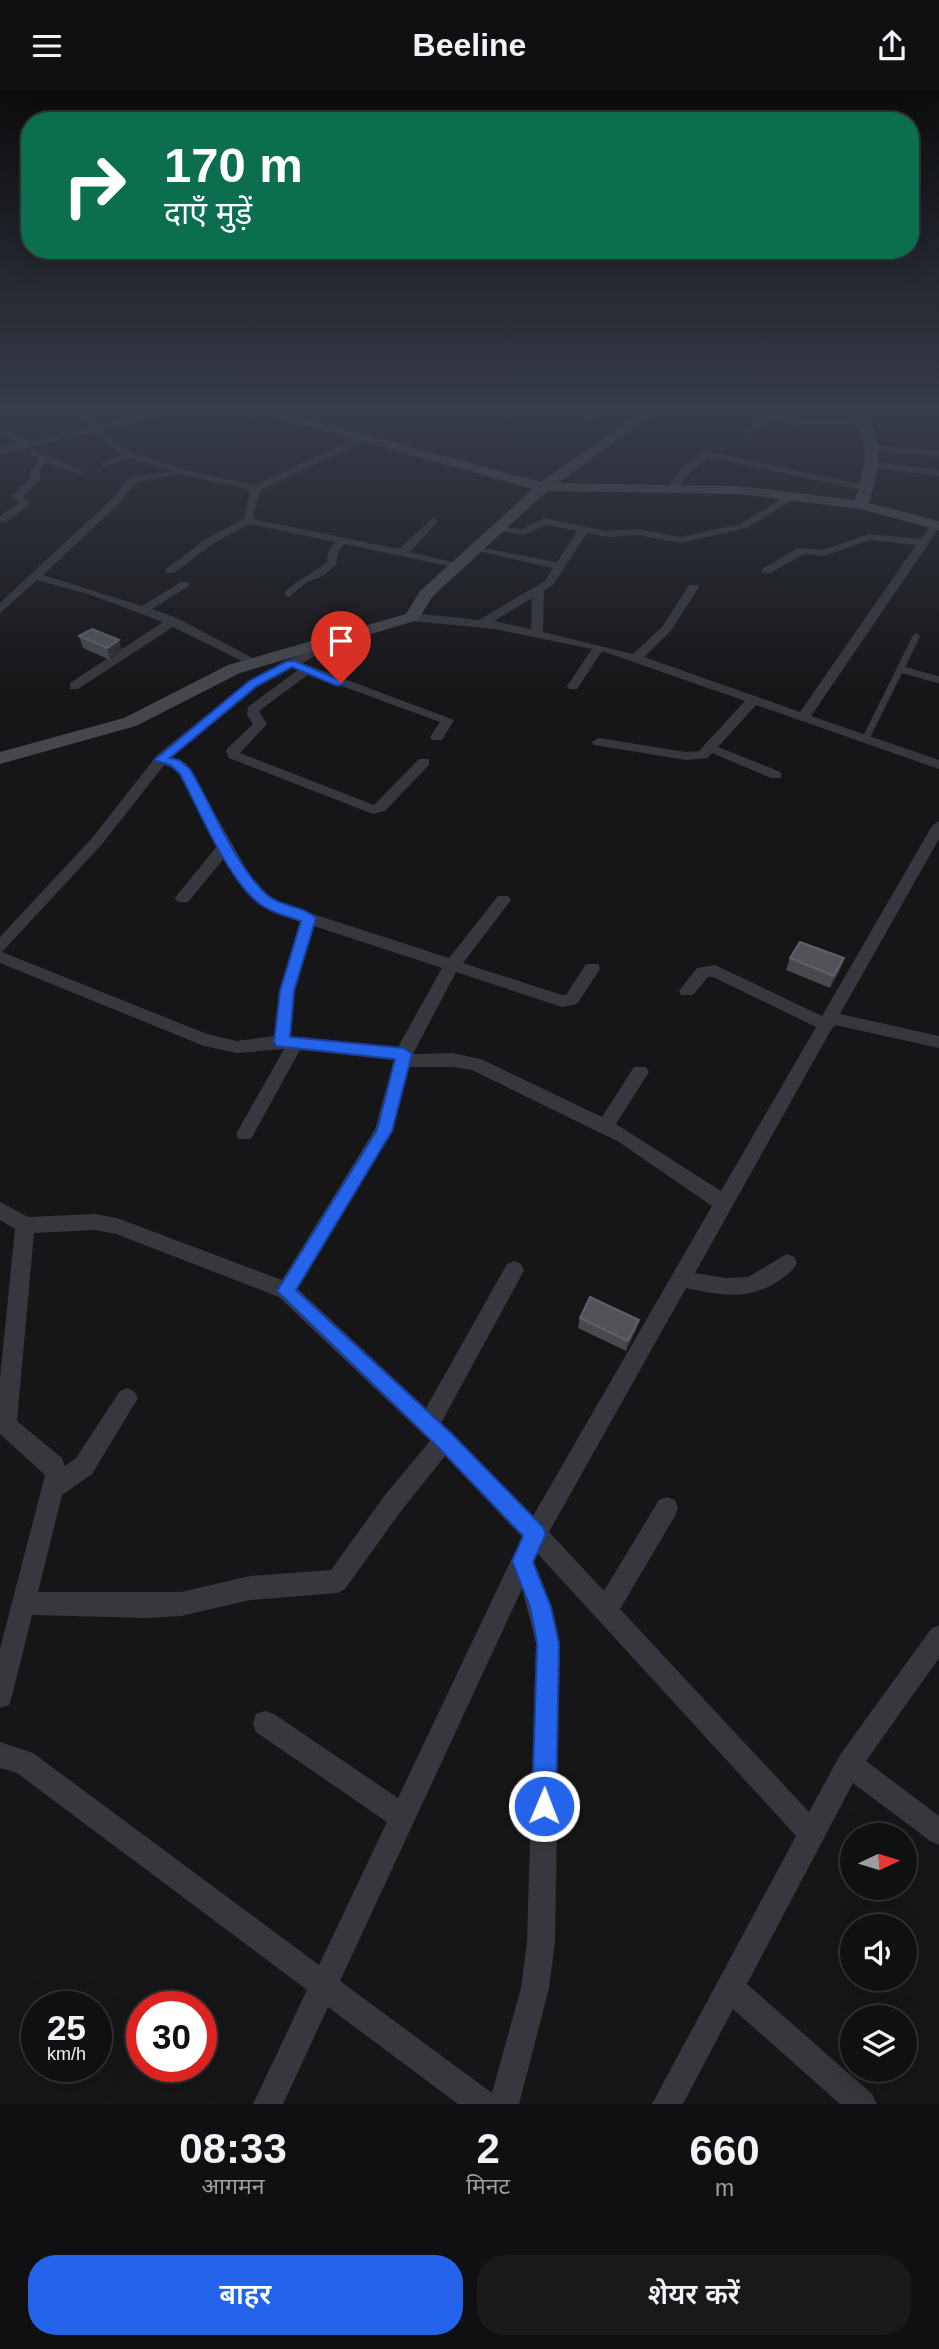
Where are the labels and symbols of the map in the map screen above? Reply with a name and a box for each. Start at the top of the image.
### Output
pin [311,611,371,683]
position arrow [507,1769,581,1843]
north arrow [840,1823,917,1901]
speed limit sign: 30 [126,1991,217,2082]

